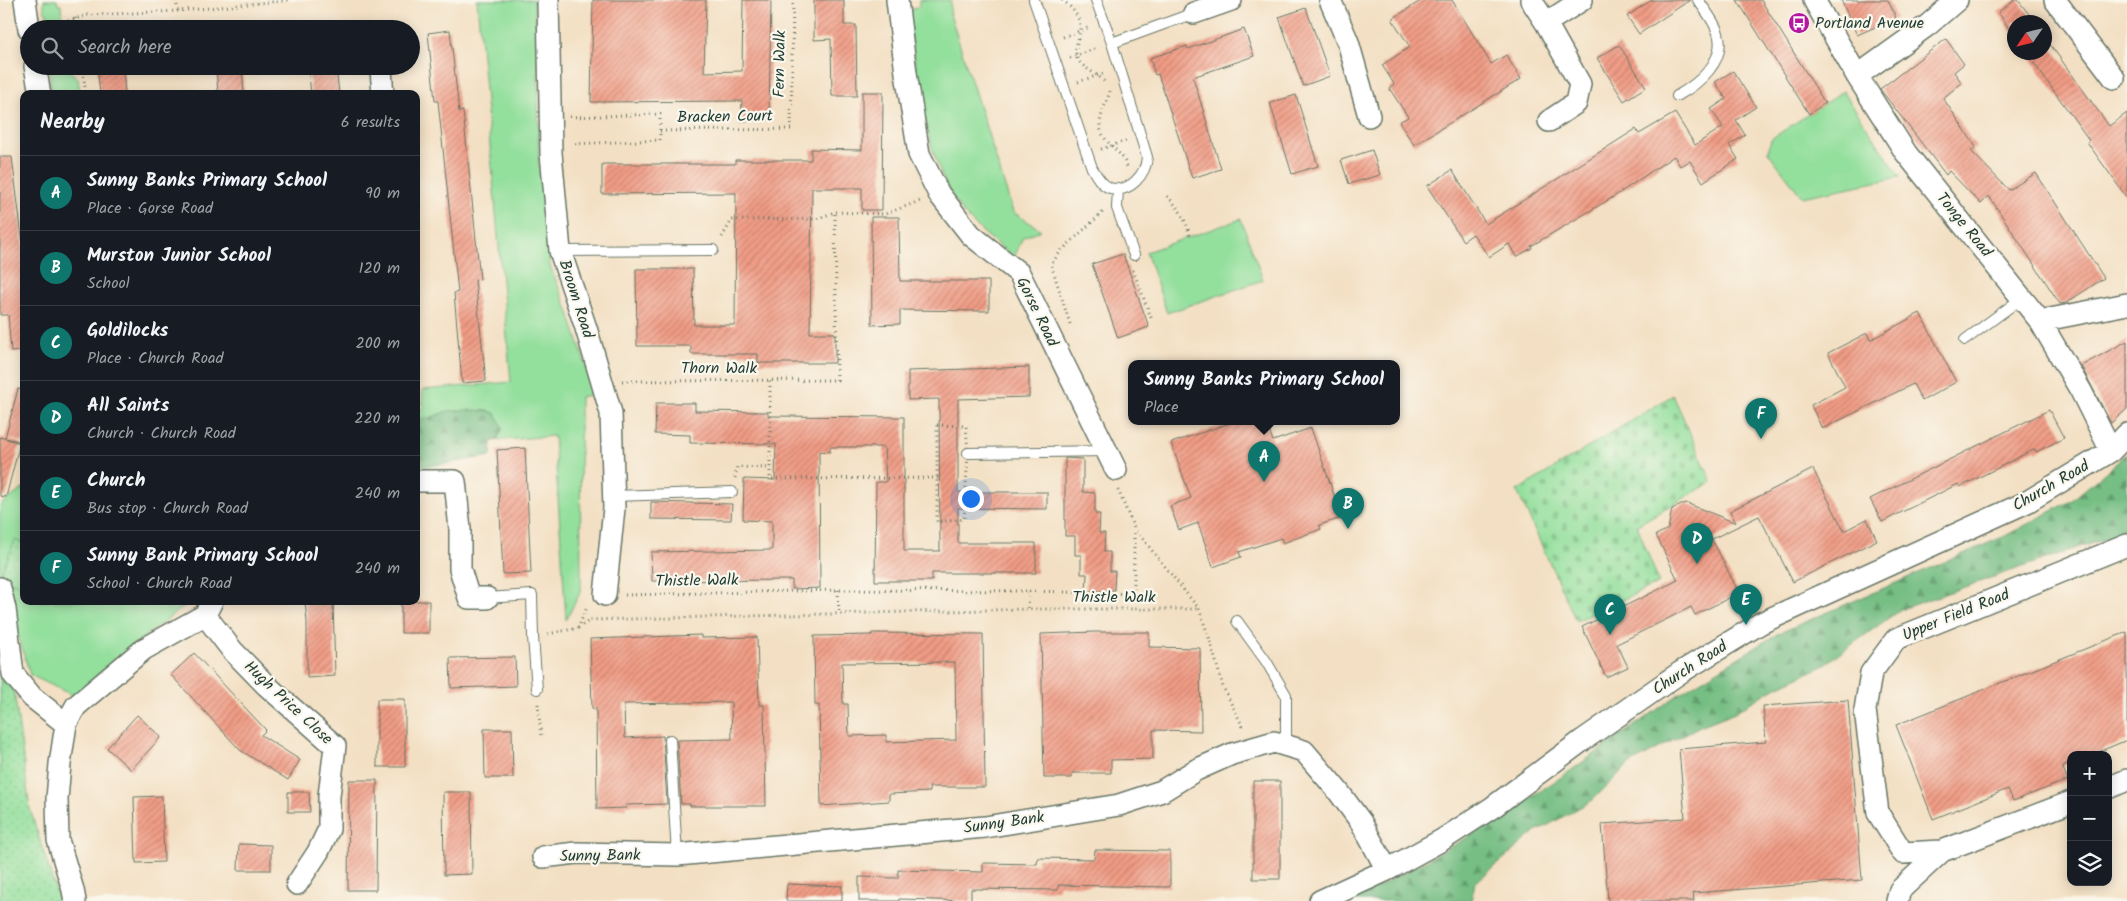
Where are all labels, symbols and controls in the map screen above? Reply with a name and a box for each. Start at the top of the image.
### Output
bus stop icon: Portland Avenue [1787,11,1811,35]
place label: Portland Avenue [1815,11,1924,36]
north arrow [2007,15,2052,60]
search box [20,20,420,75]
street label: Fern Walk [767,30,793,98]
text: Search here [78,33,172,63]
icon: search [38,34,66,62]
street label: Bracken Court [677,104,774,130]
text: Nearby [40,106,105,139]
text: 6 results [341,110,400,135]
text: Sunny Banks Primary School [87,166,327,196]
text: A [51,181,61,206]
text: 90 m [365,181,400,206]
street label: Tonge Road [1930,187,1999,264]
text: Place · Gorse Road [87,196,213,221]
text: Murston Junior School [87,241,271,271]
text: B [51,256,61,281]
text: 120 m [359,256,400,281]
street label: Broom Road [552,257,601,342]
text: School [87,271,130,296]
street label: Gorse Road [1009,273,1065,352]
text: Goldilocks [87,316,169,346]
text: C [51,331,61,356]
text: 200 m [356,331,400,356]
text: Place · Church Road [87,346,223,371]
street label: Thorn Walk [681,356,758,381]
popup [1128,360,1400,425]
text: Sunny Banks Primary School [1144,365,1384,395]
text: All Saints [87,391,169,421]
text: Place [1144,395,1178,420]
pin: F [1745,398,1777,439]
text: D [51,406,61,431]
text: 220 m [354,406,400,431]
text: Church · Church Road [87,421,236,446]
pin: A [1248,441,1280,482]
street label: Church Road [2008,453,2095,518]
text: Church [87,466,146,496]
text: E [52,481,60,506]
text: 240 m [355,481,400,506]
your location [958,486,984,512]
pin: B [1332,488,1364,529]
text: Bus stop · Church Road [87,496,248,521]
pin: D [1681,523,1713,564]
text: Sunny Bank Primary School [87,541,318,571]
text: F [52,556,60,581]
text: 240 m [355,556,400,581]
street label: Thistle Walk [655,568,739,594]
text: School · Church Road [87,571,232,596]
street label: Upper Field Road [1899,582,2014,648]
pin: E [1730,584,1762,625]
street label: Thistle Walk [1073,585,1156,610]
pin: C [1594,594,1626,635]
street label: Church Road [1647,634,1733,702]
street label: Hugh Price Close [238,655,338,751]
map controls [2067,751,2112,886]
button: + [2067,751,2112,796]
button: − [2067,796,2112,841]
street label: Sunny Bank [962,805,1046,841]
button: layers [2067,841,2112,886]
street label: Sunny Bank [559,843,641,869]

